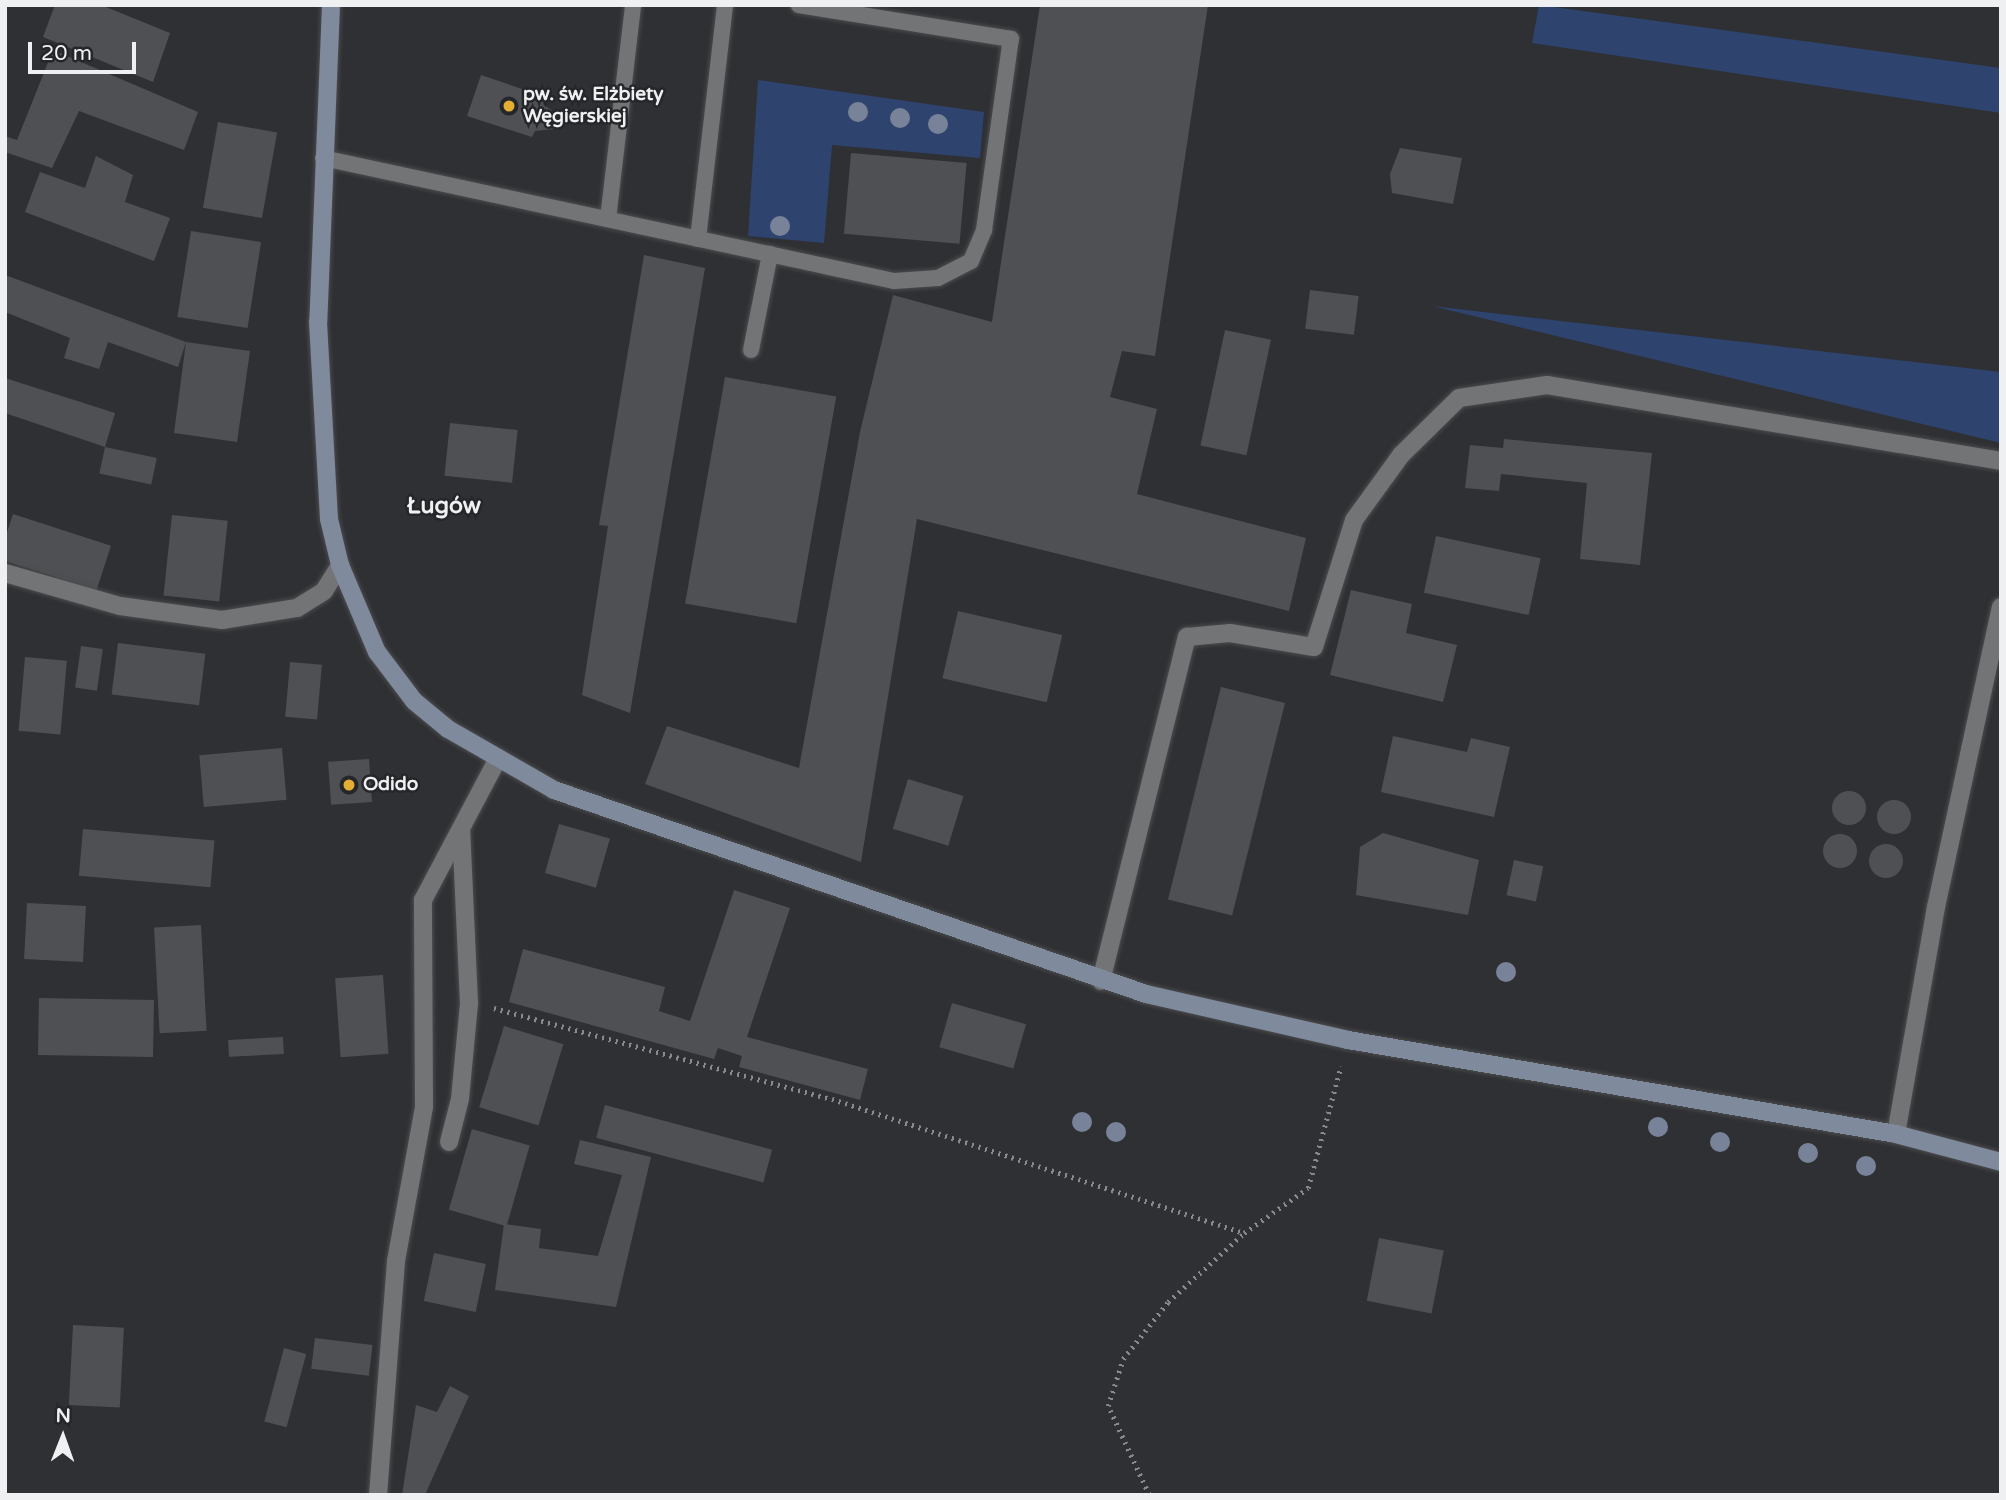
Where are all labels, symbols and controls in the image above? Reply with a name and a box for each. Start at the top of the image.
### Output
scale bar [32,28,140,72]
text: 20 m [41,41,92,66]
place label: pw. św. Elżbiety Węgierskiej [523,84,663,128]
marker: pw. św. Elżbiety Węgierskiej [501,98,517,114]
district label: Ługów [407,492,481,520]
place label: Odido [363,774,418,796]
marker: Odido [341,777,357,793]
north arrow [28,1402,98,1472]
text: N [56,1405,71,1427]

